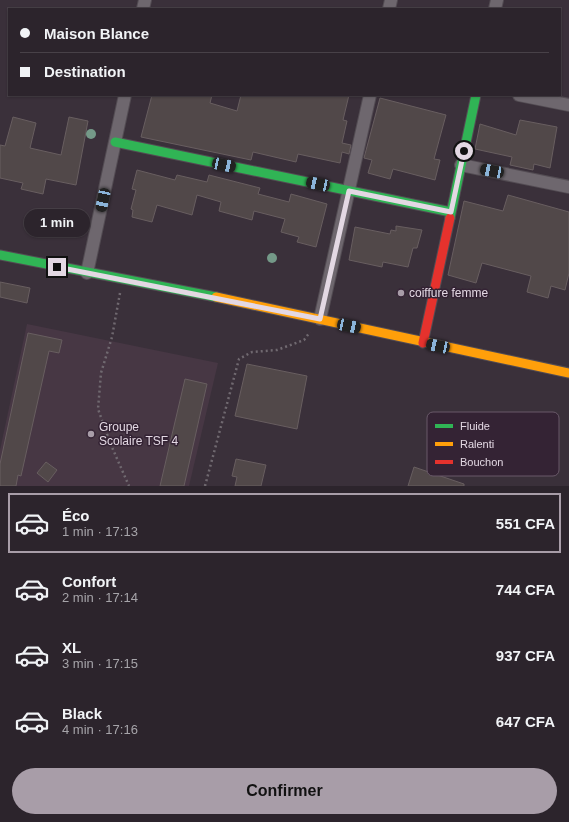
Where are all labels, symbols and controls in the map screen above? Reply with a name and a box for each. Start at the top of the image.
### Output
text: Maison Blance [44,25,149,42]
text: Destination [44,63,126,80]
route start [455,142,473,160]
car [211,157,237,173]
car [479,163,505,179]
car [305,176,331,192]
car [95,187,111,213]
callout: 1 min [24,209,90,237]
text: 1 min [40,215,74,230]
route end [48,258,66,276]
place label: coiffure femme [409,286,488,300]
marker: coiffure femme [396,288,406,298]
car [336,318,362,334]
car [425,338,451,354]
legend [427,412,559,476]
place label: Groupe Scolaire TSF 4 [99,420,178,448]
text: Fluide [460,420,490,432]
marker: Groupe Scolaire TSF 4 [86,429,96,439]
text: Ralenti [460,438,494,450]
text: Bouchon [460,456,503,468]
icon: car [14,505,50,541]
text: Éco [62,507,90,524]
text: 551 CFA [496,515,555,532]
text: 1 min · 17:13 [62,524,138,539]
icon: car [14,571,50,607]
text: Confort [62,573,116,590]
text: 744 CFA [496,581,555,598]
text: 2 min · 17:14 [62,590,138,605]
icon: car [14,637,50,673]
text: XL [62,639,81,656]
text: 937 CFA [496,647,555,664]
text: 3 min · 17:15 [62,656,138,671]
icon: car [14,703,50,739]
text: Black [62,705,102,722]
text: 647 CFA [496,713,555,730]
text: 4 min · 17:16 [62,722,138,737]
button: Confirmer [12,768,557,814]

